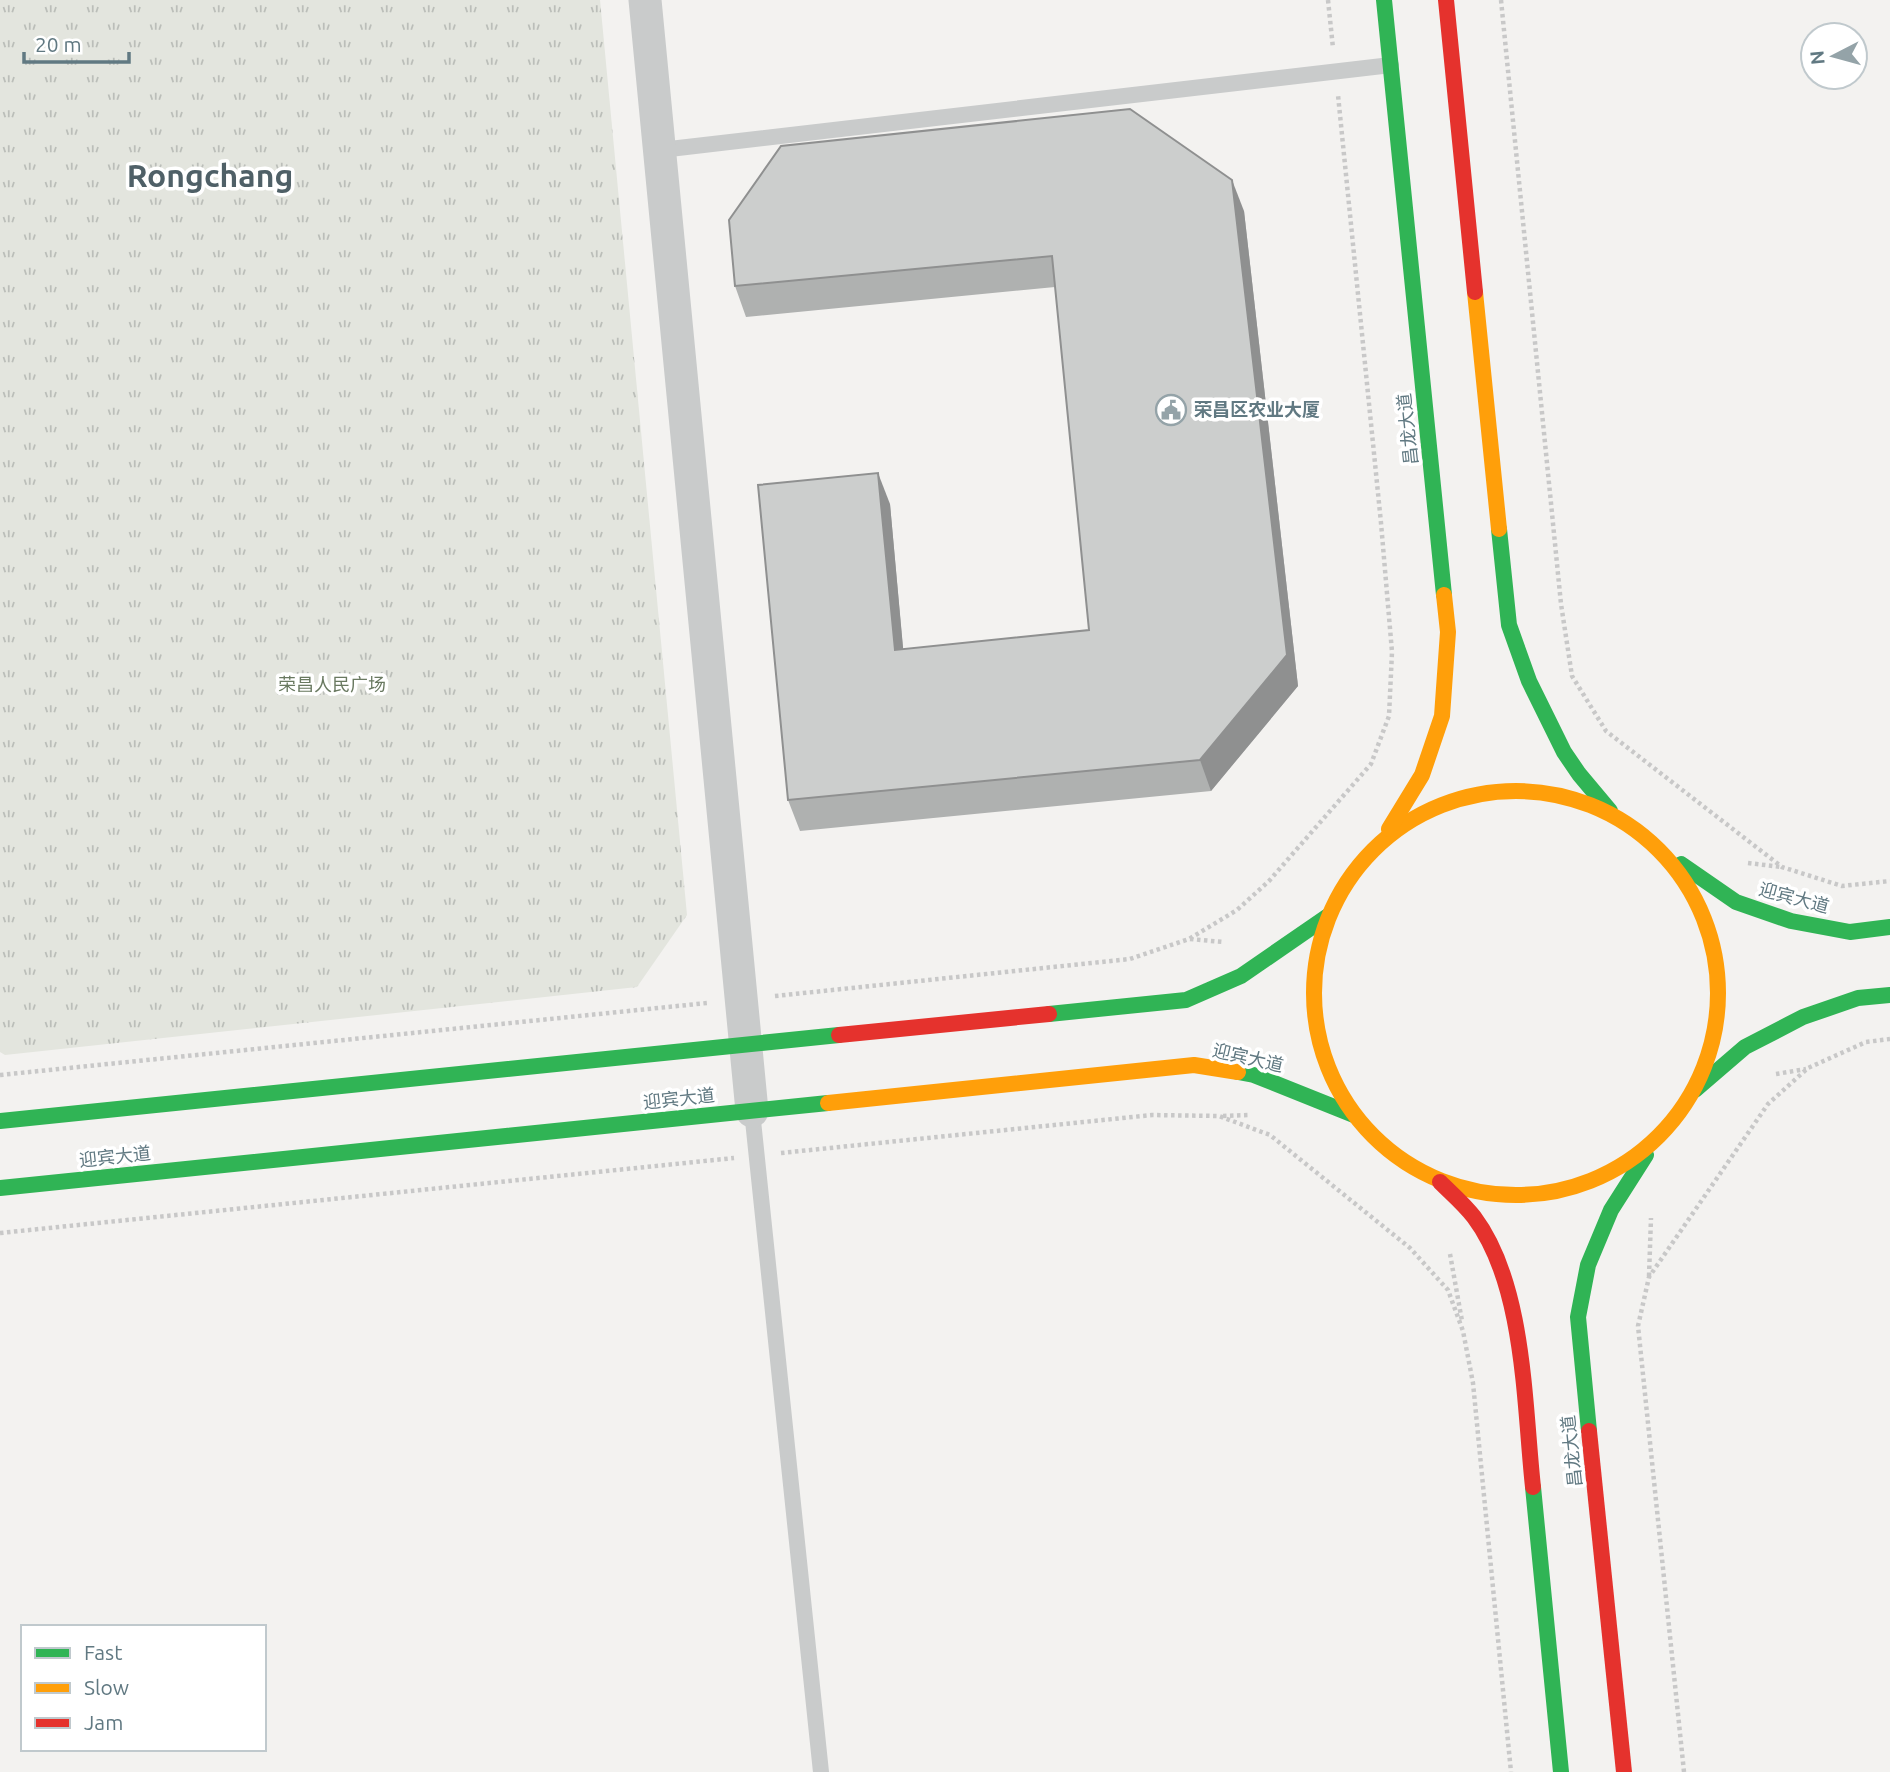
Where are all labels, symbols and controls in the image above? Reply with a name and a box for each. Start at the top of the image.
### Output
scale bar [24,21,130,65]
north arrow [1799,21,1869,91]
text: 20 m [35,32,82,56]
text: N [1805,50,1829,66]
district label: Rongchang [127,157,293,193]
street label: 昌龙大道 [1393,392,1421,466]
public building icon: 荣昌区农业大厦 [1154,393,1188,427]
place label: 荣昌区农业大厦 [1194,399,1320,419]
park label: 荣昌人民广场 [278,674,386,694]
street label: 迎宾大道 [1757,878,1832,916]
street label: 迎宾大道 [1211,1039,1286,1075]
street label: 迎宾大道 [642,1084,716,1112]
street label: 迎宾大道 [78,1142,152,1170]
street label: 昌龙大道 [1557,1414,1585,1488]
legend [21,1625,266,1751]
text: Fast [84,1640,122,1664]
text: Slow [84,1675,129,1699]
text: Jam [84,1710,123,1734]

